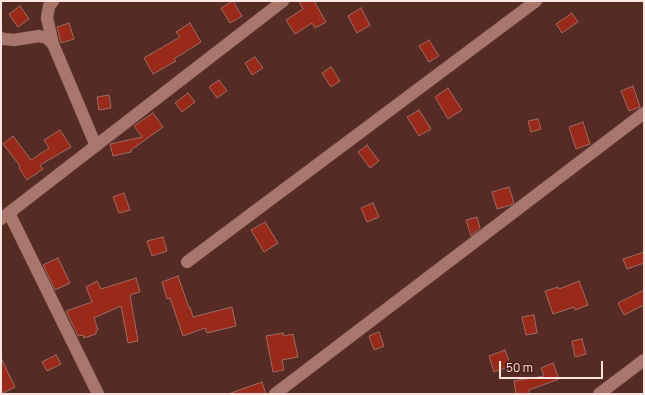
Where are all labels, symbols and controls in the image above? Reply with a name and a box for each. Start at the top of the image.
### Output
scale bar [501,353,605,379]
text: 50 m [506,359,533,376]

